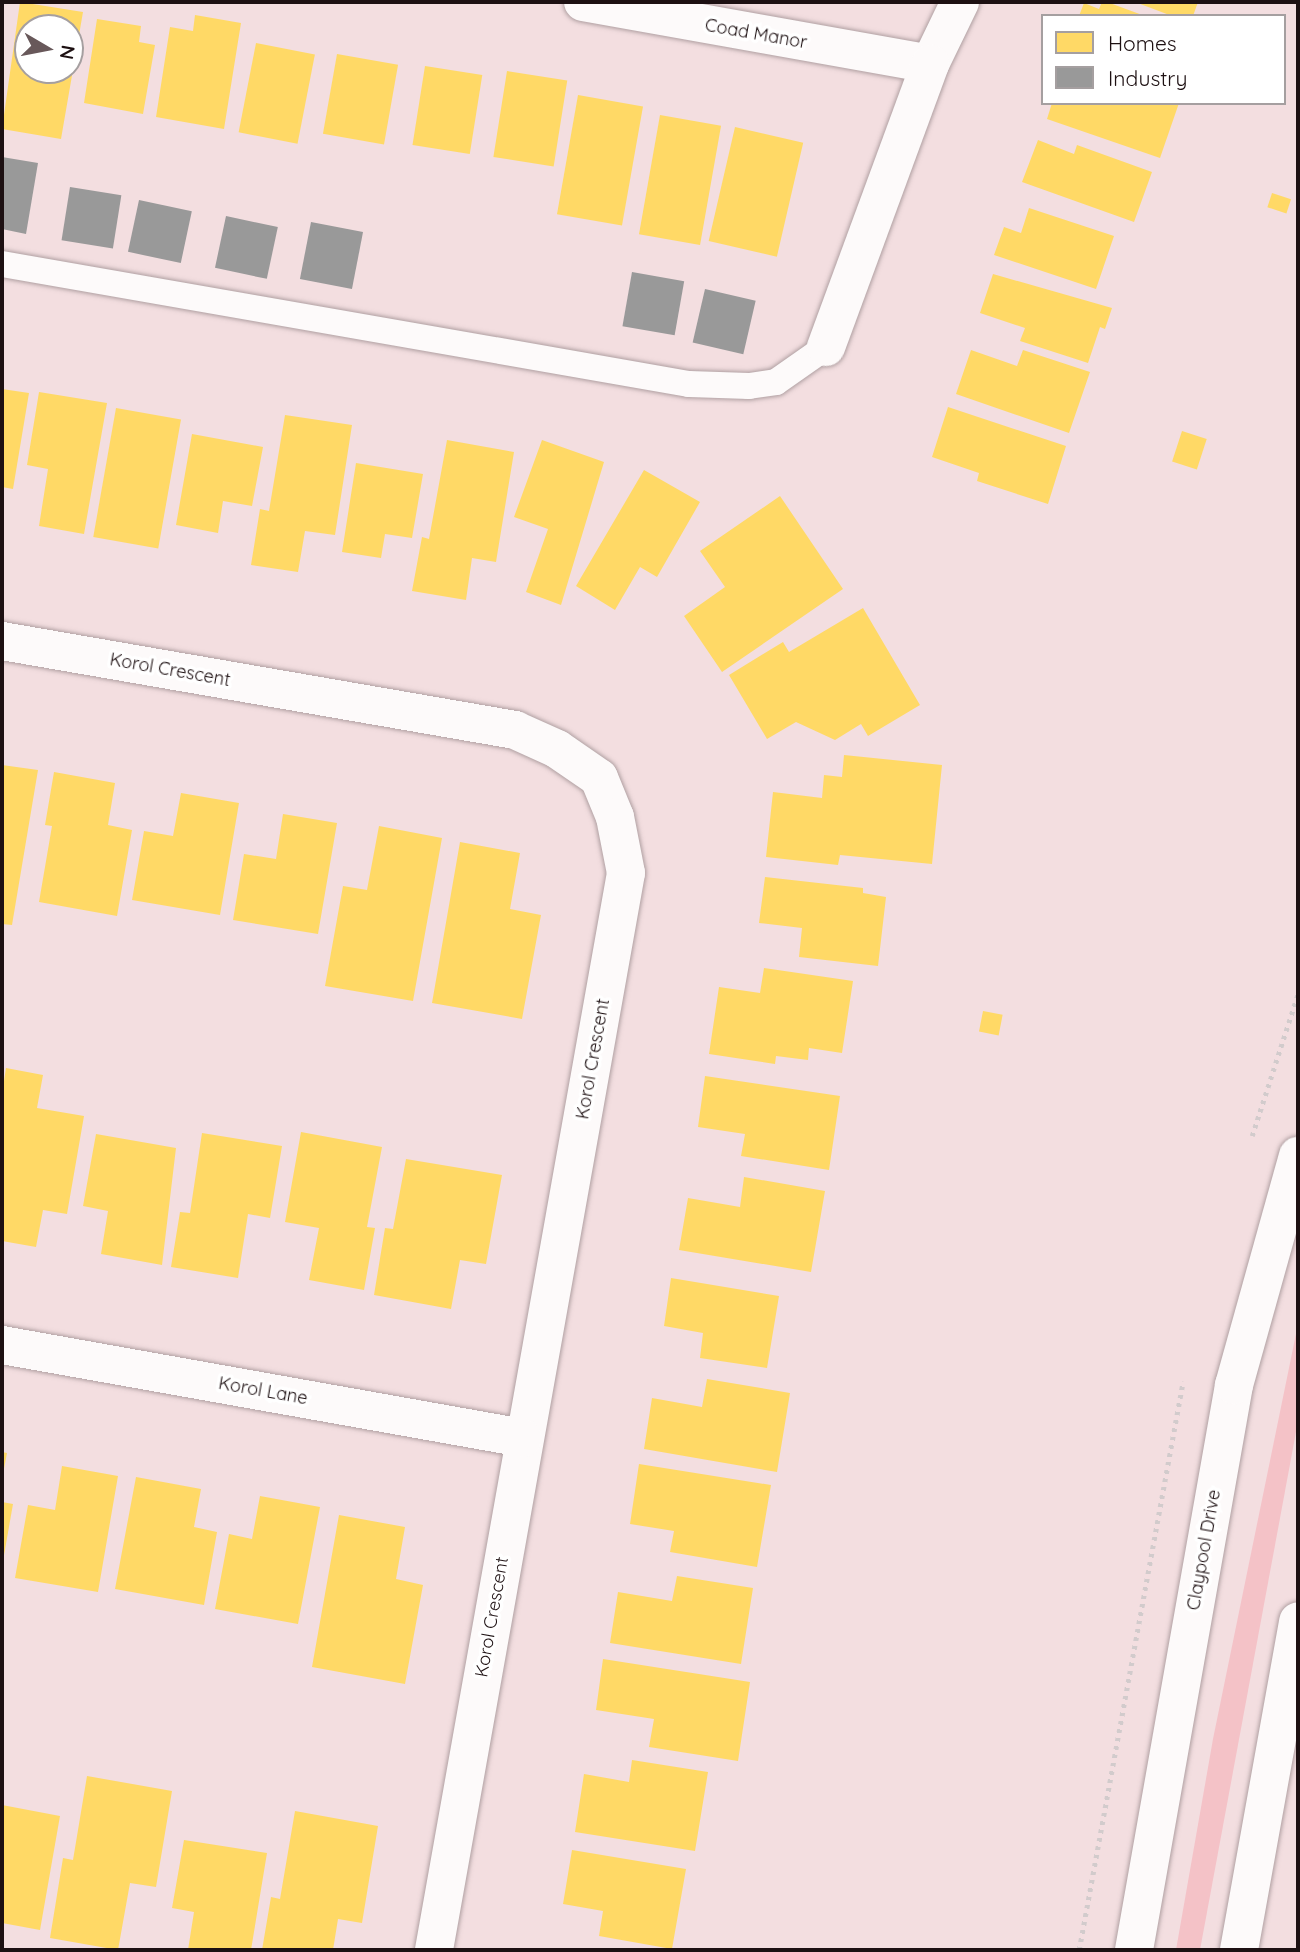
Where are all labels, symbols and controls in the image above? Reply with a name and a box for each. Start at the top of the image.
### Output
north arrow [14,14,84,84]
street label: Coad Manor [703,14,809,54]
legend [1041,14,1286,105]
text: Homes [1108,30,1177,56]
text: N [55,43,81,61]
text: Industry [1108,65,1187,91]
street label: Korol Crescent [108,649,232,691]
street label: Korol Crescent [572,997,614,1121]
street label: Korol Lane [217,1373,309,1409]
street label: Claypool Drive [1183,1488,1225,1612]
street label: Korol Crescent [471,1555,513,1679]

